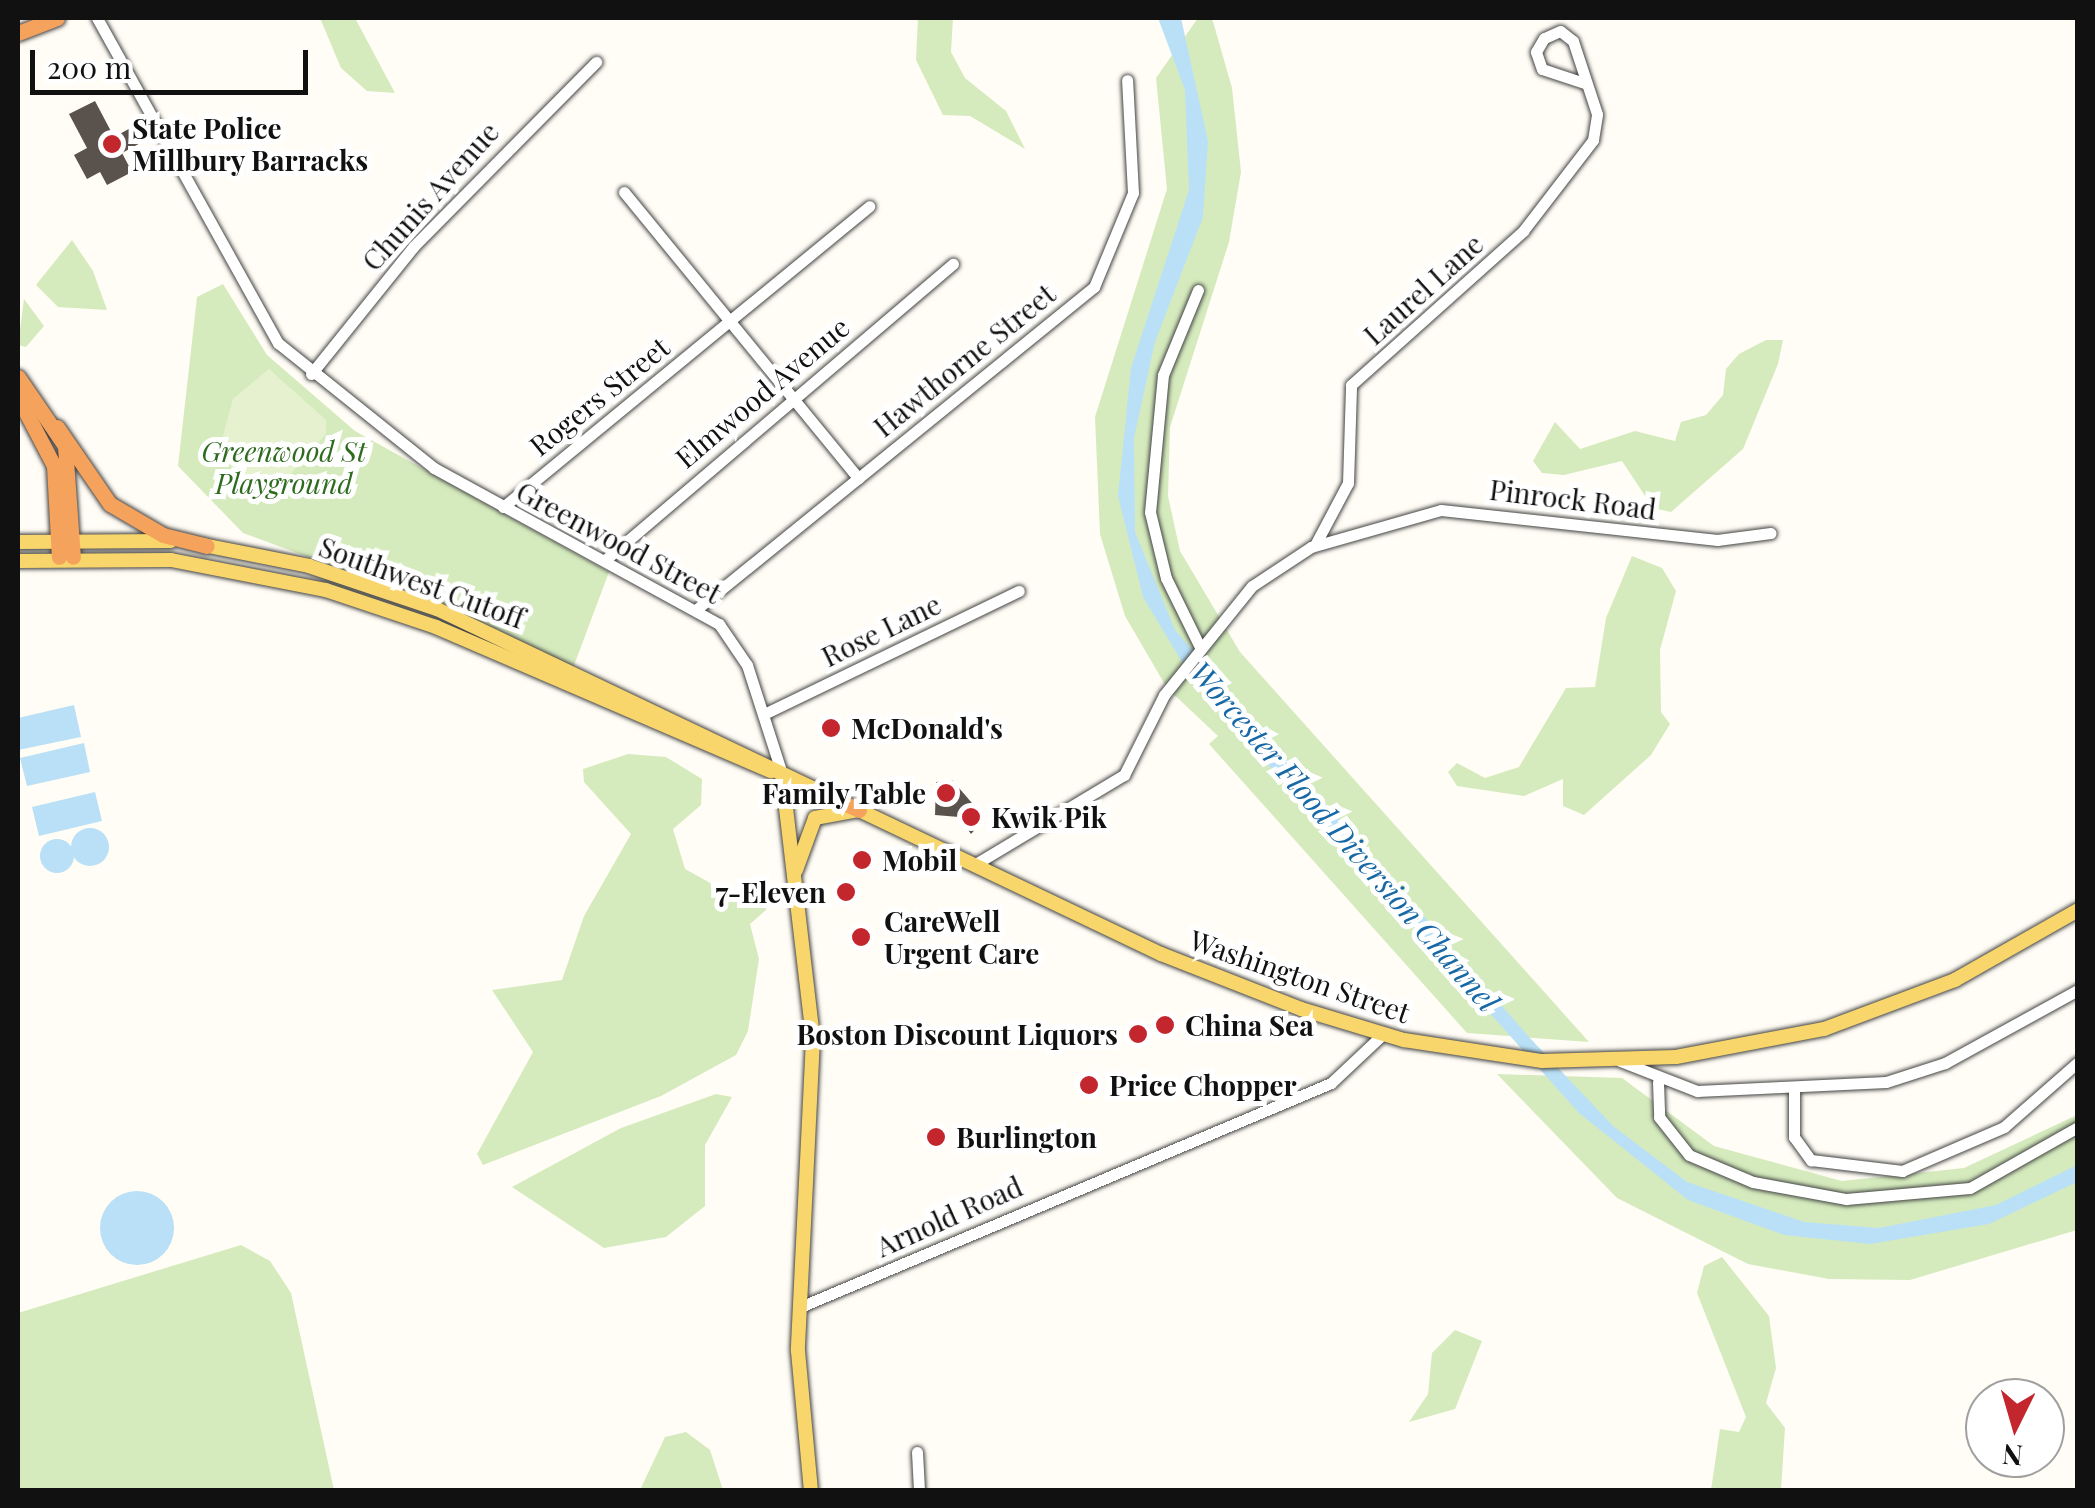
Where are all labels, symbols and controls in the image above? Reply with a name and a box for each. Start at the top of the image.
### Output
scale bar [35,30,312,92]
text: 200 m [47,47,131,87]
place label: State Police Millbury Barracks [132,111,369,177]
street label: Chunis Avenue [354,115,506,277]
marker: State Police Millbury Barracks [101,133,123,155]
street label: Laurel Lane [1356,227,1490,351]
street label: Hawthorne Street [867,277,1061,443]
street label: Elmwood Avenue [668,309,856,475]
street label: Rogers Street [523,330,675,462]
park label: Greenwood St Playground [201,434,367,500]
street label: Pinrock Road [1487,472,1659,526]
street label: Greenwood Street [511,474,727,610]
street label: Southwest Cutoff [314,529,530,635]
street label: Rose Lane [816,587,946,673]
water label: Worcester Flood Diversion Channel [1183,654,1507,1018]
place label: McDonald's [851,711,1003,745]
marker: McDonald's [820,717,842,739]
place label: Family Table [760,776,926,810]
marker: Family Table [935,782,957,804]
place label: Kwik Pik [991,800,1107,834]
marker: Kwik Pik [960,806,982,828]
place label: Mobil [882,843,957,877]
marker: Mobil [851,849,873,871]
place label: 7-Eleven [715,875,826,909]
marker: 7-Eleven [835,881,857,903]
place label: CareWell Urgent Care [884,904,1039,970]
street label: Washington Street [1186,923,1414,1029]
marker: CareWell Urgent Care [848,924,874,950]
place label: China Sea [1185,1008,1314,1042]
marker: China Sea [1154,1014,1176,1036]
place label: Boston Discount Liquors [796,1017,1118,1051]
marker: Boston Discount Liquors [1127,1023,1149,1045]
place label: Price Chopper [1109,1068,1297,1102]
marker: Price Chopper [1078,1074,1100,1096]
place label: Burlington [956,1120,1097,1154]
marker: Burlington [925,1126,947,1148]
street label: Arnold Road [871,1169,1027,1263]
north arrow [1965,1378,2065,1478]
text: N [2001,1437,2024,1476]

